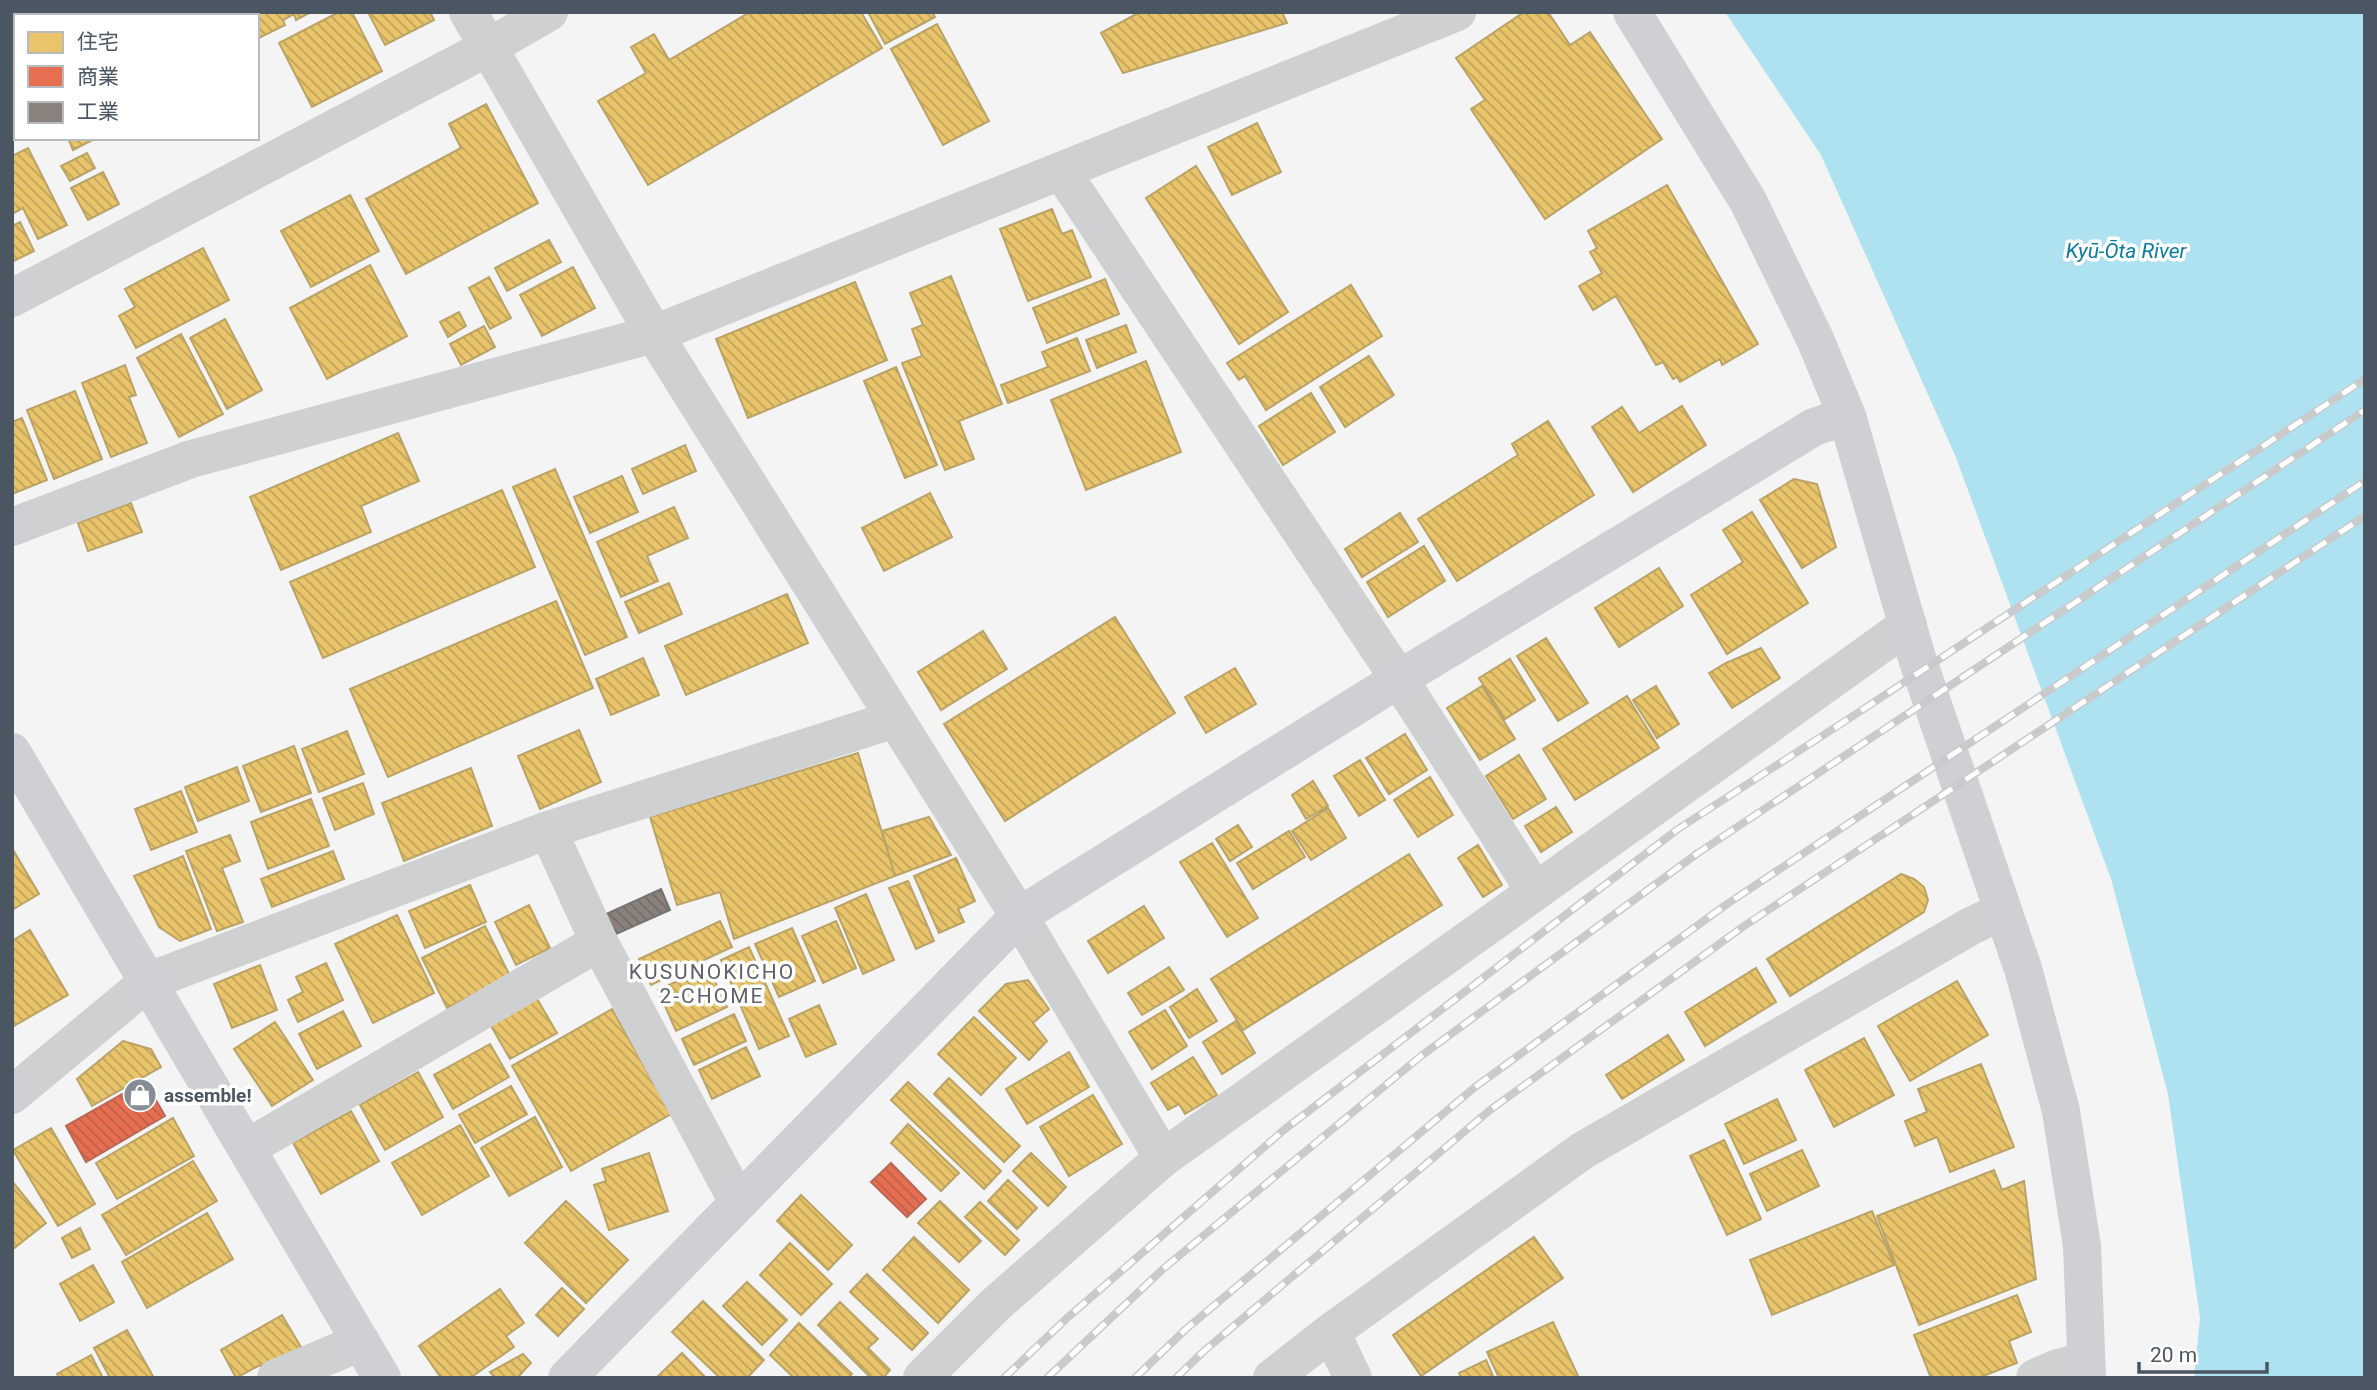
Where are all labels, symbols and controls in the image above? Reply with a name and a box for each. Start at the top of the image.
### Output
legend [14,14,259,140]
text: 住宅 [77,30,119,54]
text: 商業 [77,65,119,89]
text: 工業 [77,100,119,124]
water label: Kyū-Ōta River [2066,239,2187,263]
district label: KUSUNOKICHO 2-CHOME [629,960,795,1008]
shop icon: assemble! [121,1076,159,1114]
place label: assemble! [164,1084,252,1107]
scale bar [2139,1330,2267,1374]
text: 20 m [2150,1343,2197,1367]

